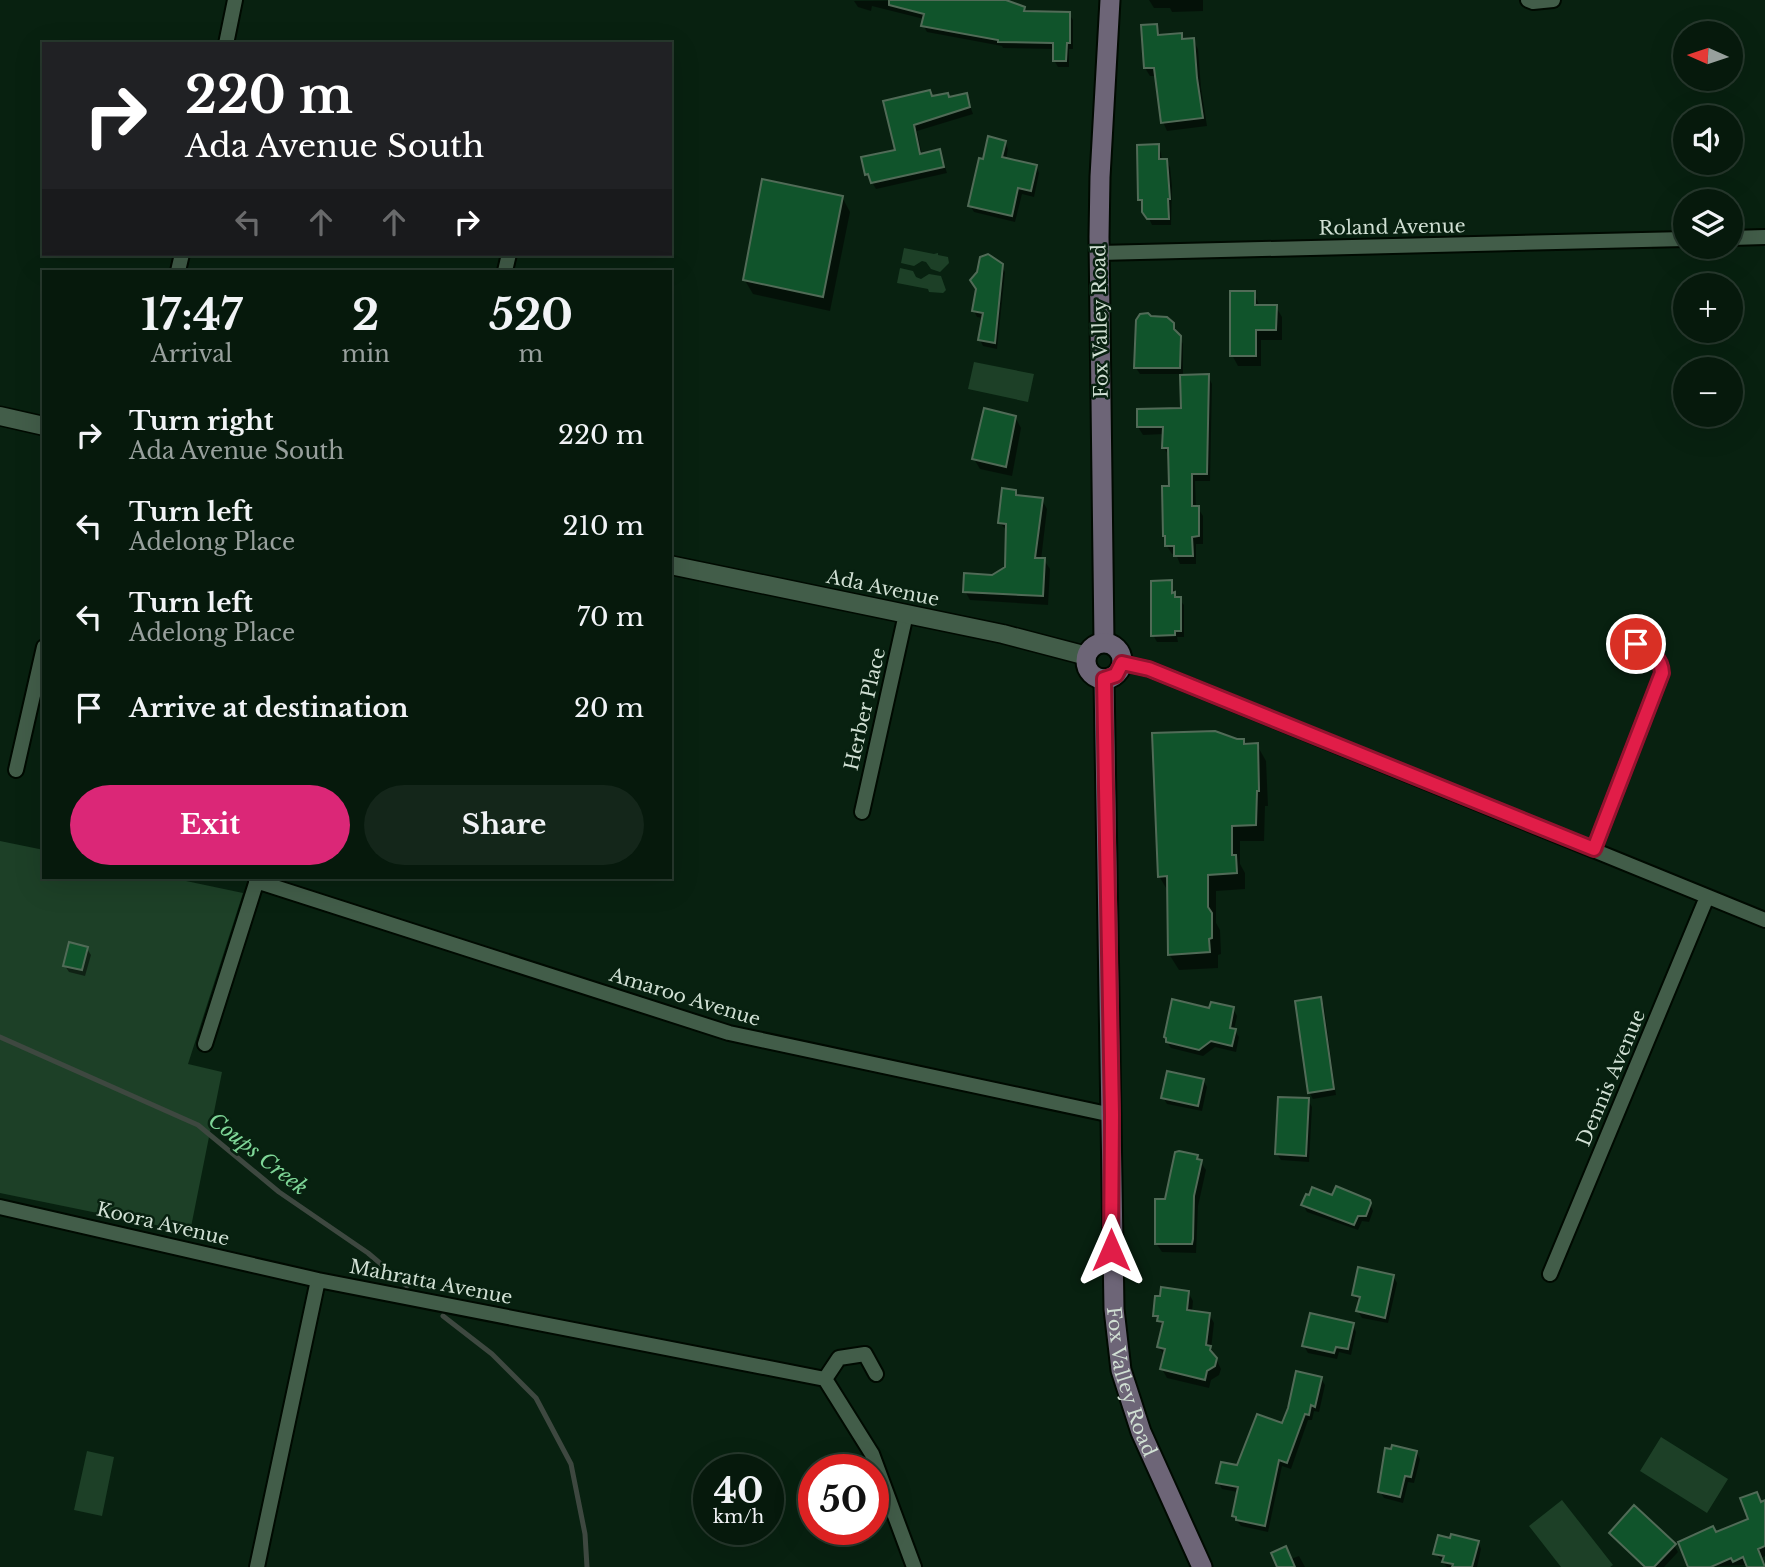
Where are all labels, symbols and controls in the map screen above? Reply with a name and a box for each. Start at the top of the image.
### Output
north arrow [1673,21,1743,91]
map controls [1673,21,1743,427]
text: 220 m [185,65,353,126]
icon: right [70,70,161,161]
button: sound [1673,105,1743,175]
text: Ada Avenue South [185,126,484,166]
button: layers [1673,189,1743,259]
icon: left [229,203,267,241]
icon: ahead [302,203,340,241]
icon: ahead [375,203,413,241]
icon: right [448,203,486,241]
street label: Roland Avenue [1318,214,1466,240]
street label: Fox Valley Road [1087,244,1113,398]
button: + [1673,273,1743,343]
text: 17:47 [141,289,243,341]
text: 2 [352,289,379,341]
text: 520 [489,289,573,341]
text: Arrival [151,340,232,368]
text: min [342,340,390,368]
text: m [519,340,543,368]
button: − [1673,357,1743,427]
text: Turn right [129,405,274,437]
icon: right [70,416,108,454]
text: 220 m [558,419,644,451]
text: Ada Avenue South [129,437,344,465]
text: Turn left [129,496,253,528]
icon: left [70,507,108,545]
text: 210 m [562,510,644,542]
text: Adelong Place [129,528,295,556]
street label: Ada Avenue [824,565,941,611]
text: Turn left [129,587,253,619]
icon: left [70,598,108,636]
text: 70 m [577,601,644,633]
pin [1606,614,1666,674]
text: Adelong Place [129,619,295,647]
icon: arrive [1617,625,1655,663]
street label: Herber Place [840,645,890,773]
icon: arrive [70,689,108,727]
text: Arrive at destination [129,692,409,724]
text: 20 m [574,692,644,724]
button: Exit [70,785,350,865]
button: Share [364,785,644,865]
street label: Amaroo Avenue [606,963,763,1031]
street label: Dennis Avenue [1572,1006,1650,1150]
water label: Coups Creek [203,1107,313,1201]
street label: Koora Avenue [94,1198,232,1250]
position arrow [1074,1213,1148,1287]
street label: Mahratta Avenue [348,1255,514,1309]
street label: Fox Valley Road [1102,1306,1162,1460]
speed limit sign: 50 [798,1454,889,1545]
text: 40 [714,1469,763,1512]
text: km/h [713,1506,764,1528]

